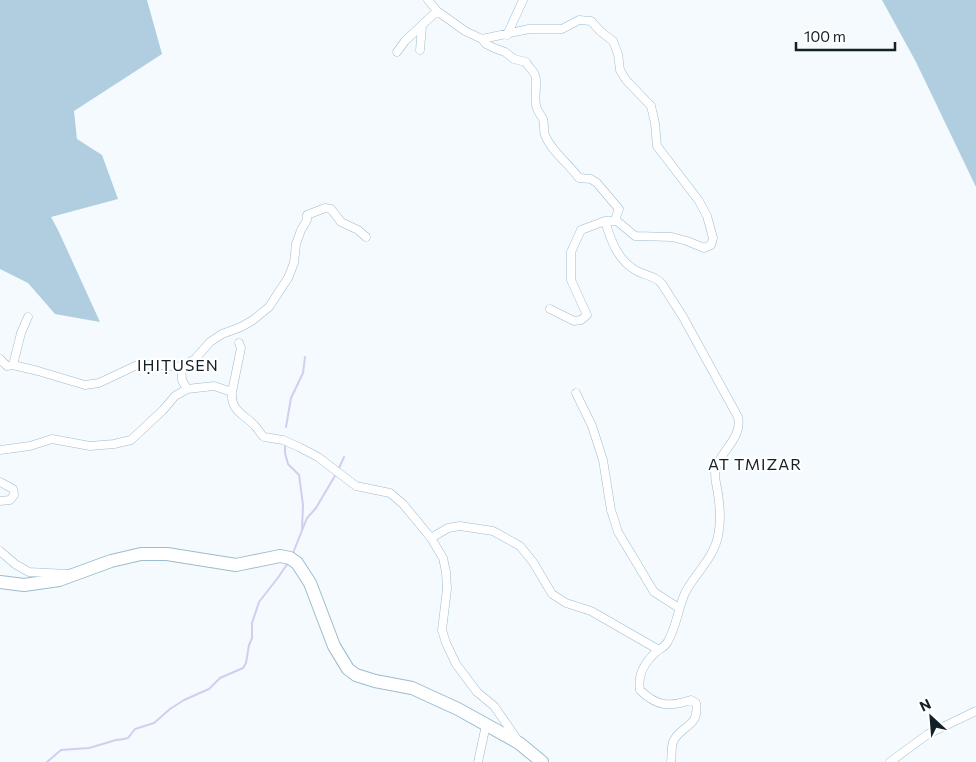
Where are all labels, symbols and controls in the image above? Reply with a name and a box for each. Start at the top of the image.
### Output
scale bar [796,20,895,52]
text: 100 m [804,27,846,45]
district label: IḤIṬUSEN [137,355,219,374]
district label: AT TMIZAR [708,454,802,473]
north arrow [906,692,956,742]
text: N [917,695,934,715]

